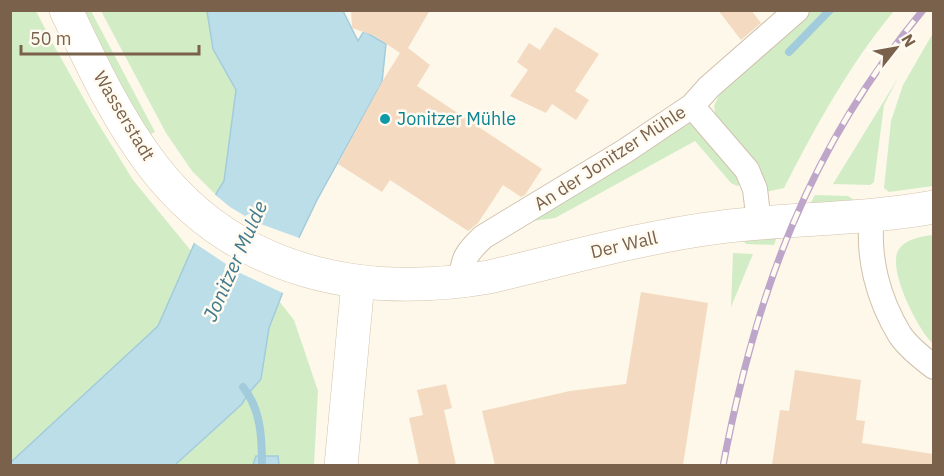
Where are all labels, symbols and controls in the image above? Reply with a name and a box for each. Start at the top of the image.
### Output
scale bar [21,18,200,56]
north arrow [866,18,926,78]
text: 50 m [30,27,72,50]
text: N [897,30,920,50]
street label: Wasserstadt [89,67,160,165]
street label: An der Jonitzer Mühle [530,100,690,215]
place label: Jonitzer Mühle [397,107,516,130]
marker: Jonitzer Mühle [378,112,392,126]
water label: Jonitzer Mulde [196,196,273,325]
street label: Der Wall [588,226,660,263]

